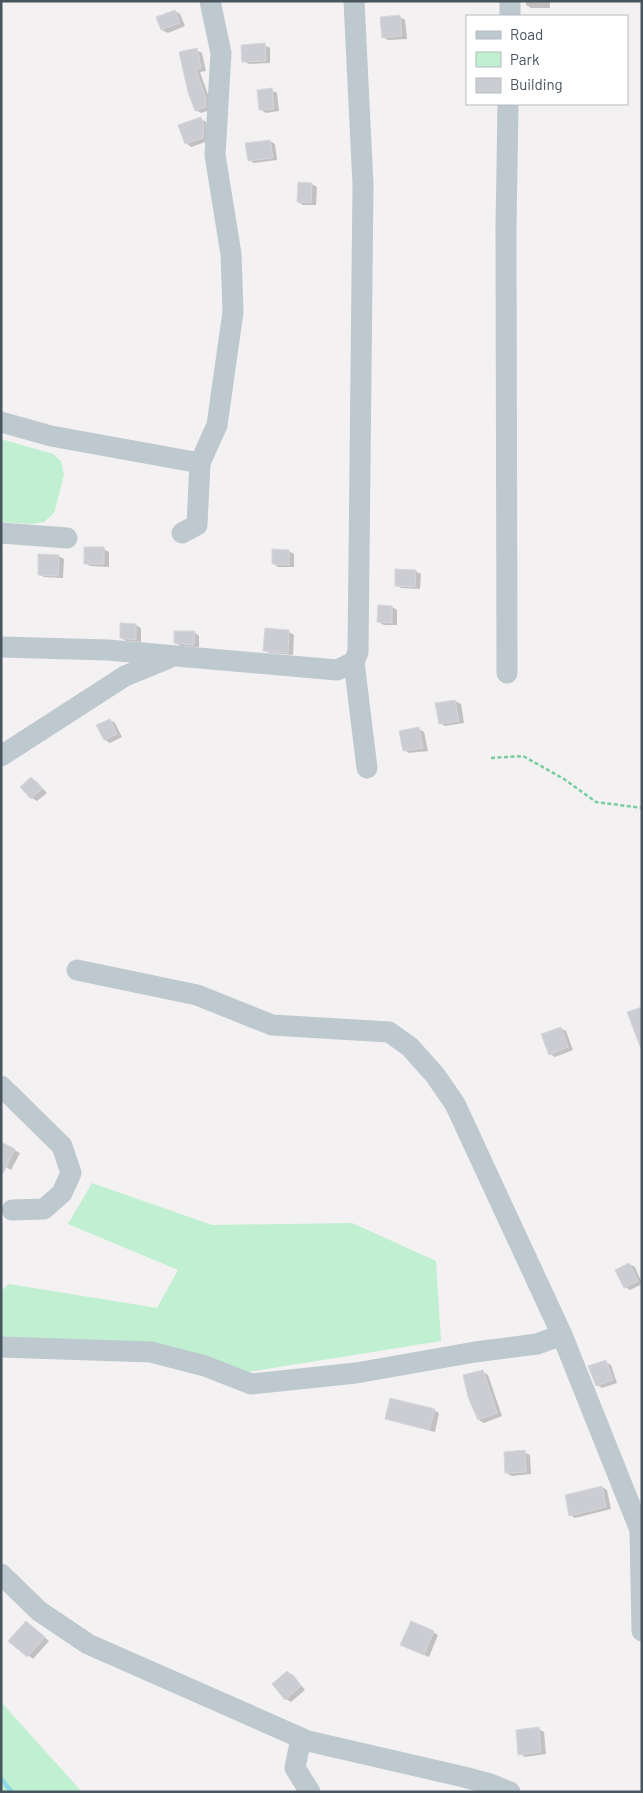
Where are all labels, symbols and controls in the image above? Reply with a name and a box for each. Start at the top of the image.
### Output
legend [466,15,628,105]
text: Road [510,25,543,43]
text: Park [510,50,540,68]
text: Building [510,75,563,93]

